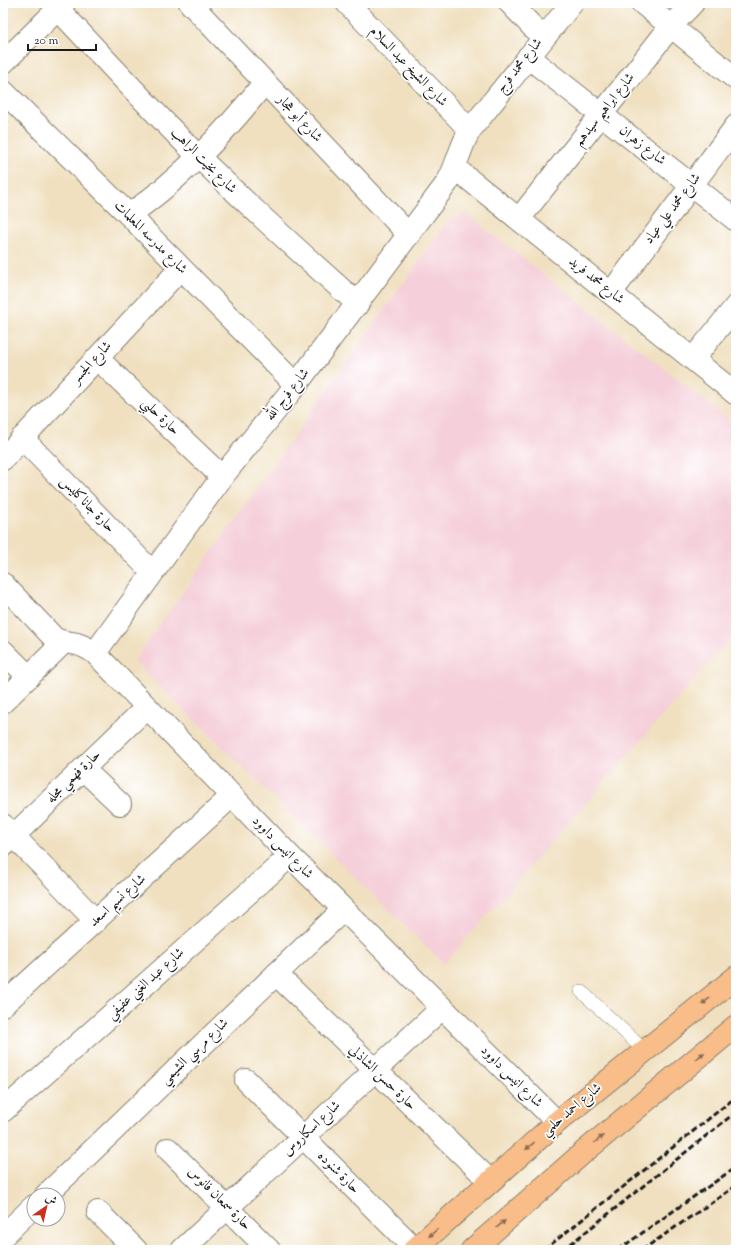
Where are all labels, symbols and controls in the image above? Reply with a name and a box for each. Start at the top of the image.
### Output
street label: شارع الشيخ عبد السلام [364,22,452,113]
scale bar [28,26,96,52]
text: 20 m [34,32,59,50]
street label: شارع محمد فرج [492,34,549,98]
street label: شارع ابراهيم سيدهم [570,69,642,152]
street label: شارع أبو هجار [270,88,328,147]
street label: شارع زهران [614,121,670,171]
street label: شارع بخيت الراهب [165,123,241,199]
street label: شارع محمد علي عياد [640,169,707,249]
street label: شارع مدرسه المعلمات [109,197,191,279]
street label: شارع محمد فريد [564,252,628,310]
street label: شارع الجسر [66,337,117,390]
street label: شارع فرج الله [259,363,316,426]
street label: حارة حلبي [136,394,184,441]
street label: حارة جاناكليس [55,472,119,538]
street label: حارة فهمي مجله [42,746,107,809]
street label: شارع انيس داوود [247,812,317,884]
street label: شارع نسيم اسعد [85,870,152,934]
street label: شارع عبد الغني عفيفي [103,943,191,1026]
one-way arrow [700,997,711,1006]
street label: شارع مرسي الشيمي [156,1014,235,1091]
street label: حارة حسن الشاذلي [344,1041,420,1115]
street label: شارع انيس داوود [475,1041,547,1113]
one-way arrow [694,1052,705,1061]
street label: شارع احمد حلمي [537,1079,607,1142]
street label: شارع اسكاروس [278,1097,346,1161]
one-way arrow [594,1134,605,1143]
one-way arrow [524,1142,535,1151]
street label: حارة شنوده [312,1147,364,1199]
street label: حارة سمعان فانوس [183,1163,255,1235]
north arrow [26,1187,66,1227]
text: ش [42,1190,60,1209]
one-way arrow [496,1220,506,1229]
one-way arrow [428,1228,438,1238]

